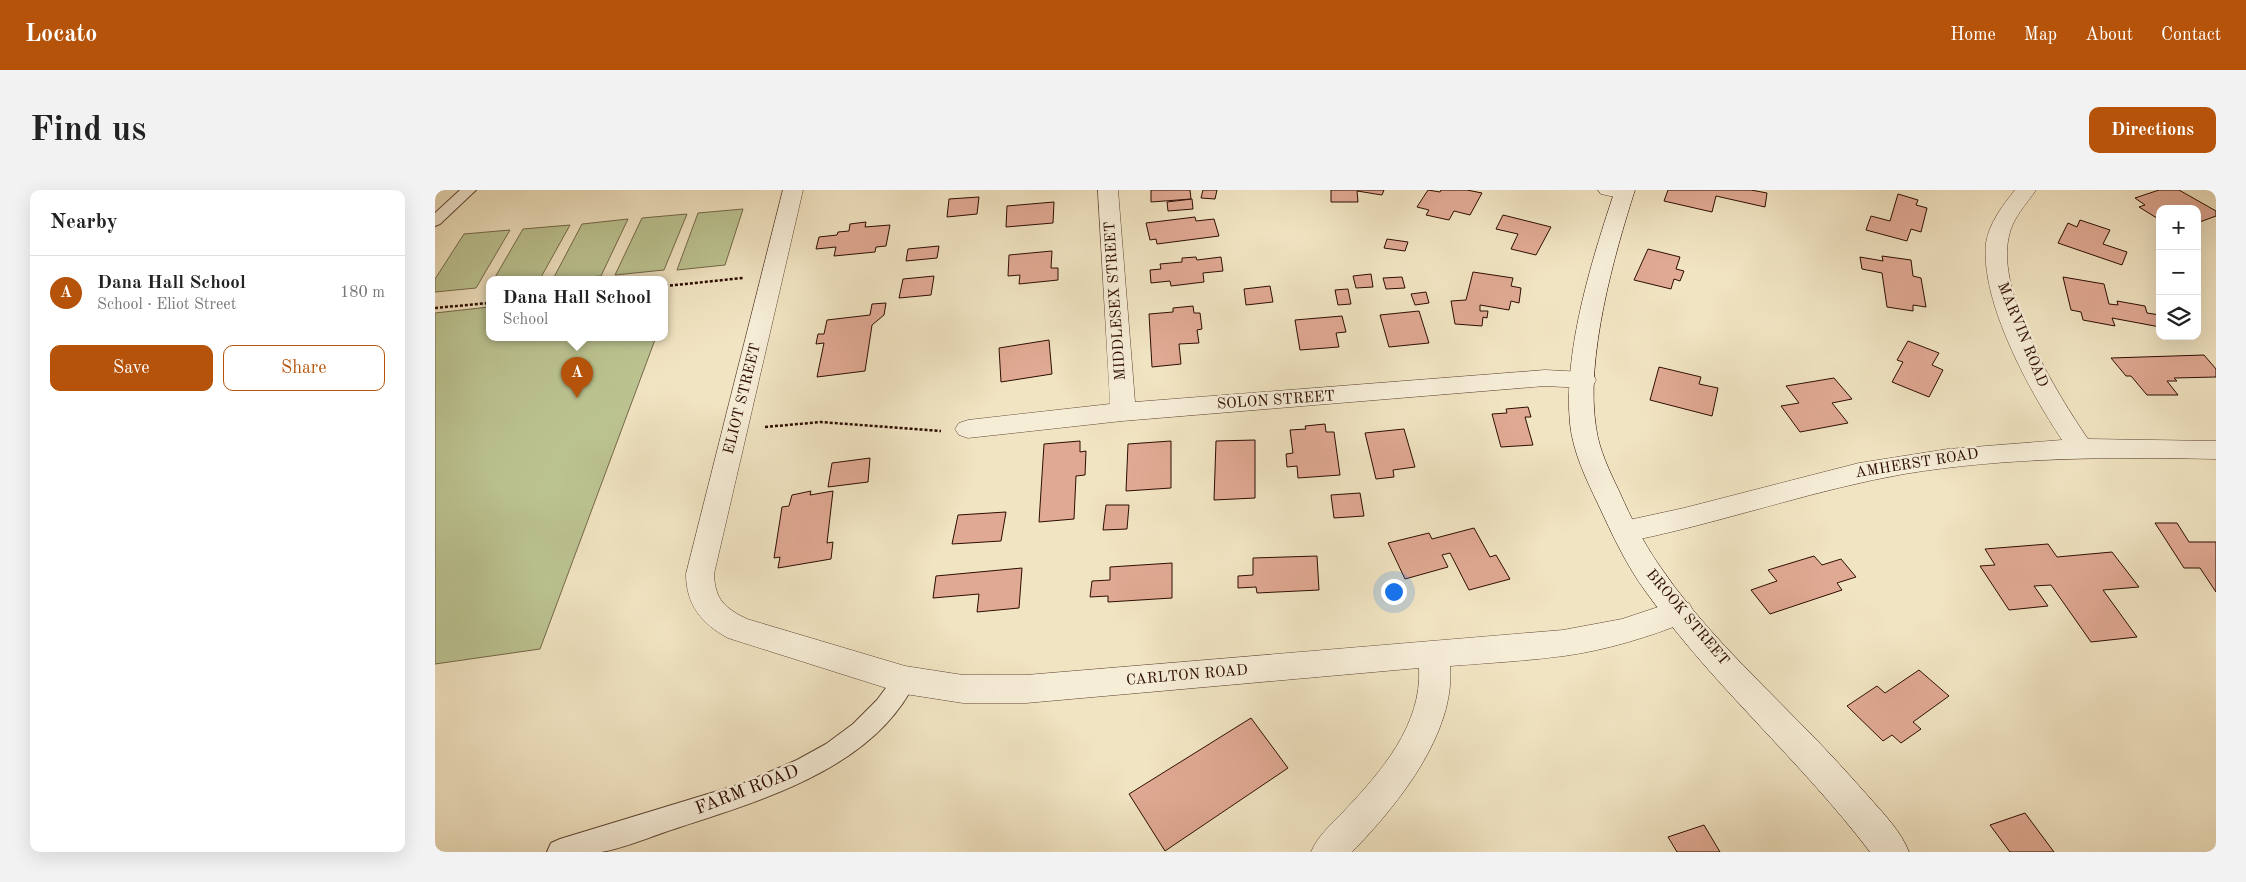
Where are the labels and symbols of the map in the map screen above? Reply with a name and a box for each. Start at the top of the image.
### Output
street label: MIDDLESEX STREET [1103,221,1129,381]
street label: MARVIN ROAD [1994,280,2050,390]
street label: ELIOT STREET [722,342,764,456]
pin: A [561,357,593,398]
street label: SOLON STREET [1216,389,1336,413]
street label: AMHERST ROAD [1854,447,1980,481]
street label: BROOK STREET [1643,567,1731,669]
your location [1381,579,1407,605]
street label: CARLTON ROAD [1126,663,1248,689]
street label: FARM ROAD [693,762,801,818]

